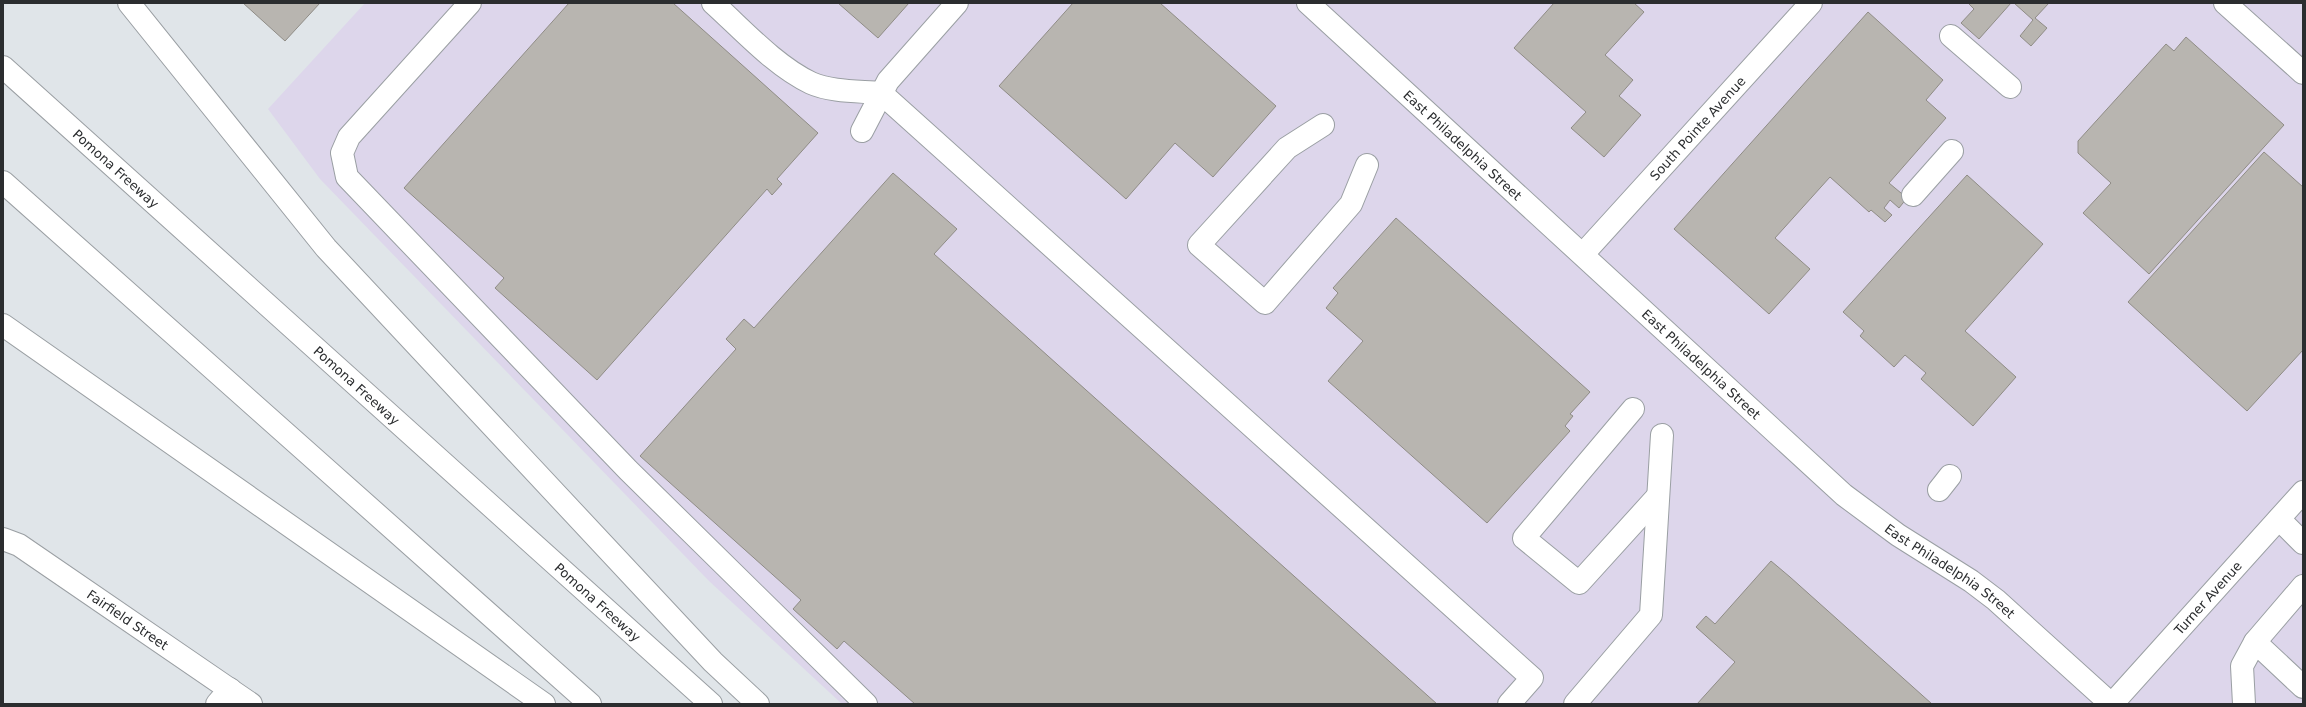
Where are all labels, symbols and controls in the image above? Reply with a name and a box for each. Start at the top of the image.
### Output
street label: South Pointe Avenue [1647,74,1749,183]
street label: East Philadelphia Street [1400,87,1525,203]
street label: Pomona Freeway [70,127,162,212]
street label: East Philadelphia Street [1639,306,1763,422]
street label: Pomona Freeway [311,343,403,428]
street label: East Philadelphia Street [1882,521,2018,621]
street label: Turner Avenue [2171,558,2245,639]
street label: Pomona Freeway [551,560,644,645]
street label: Fairfield Street [84,587,171,653]

